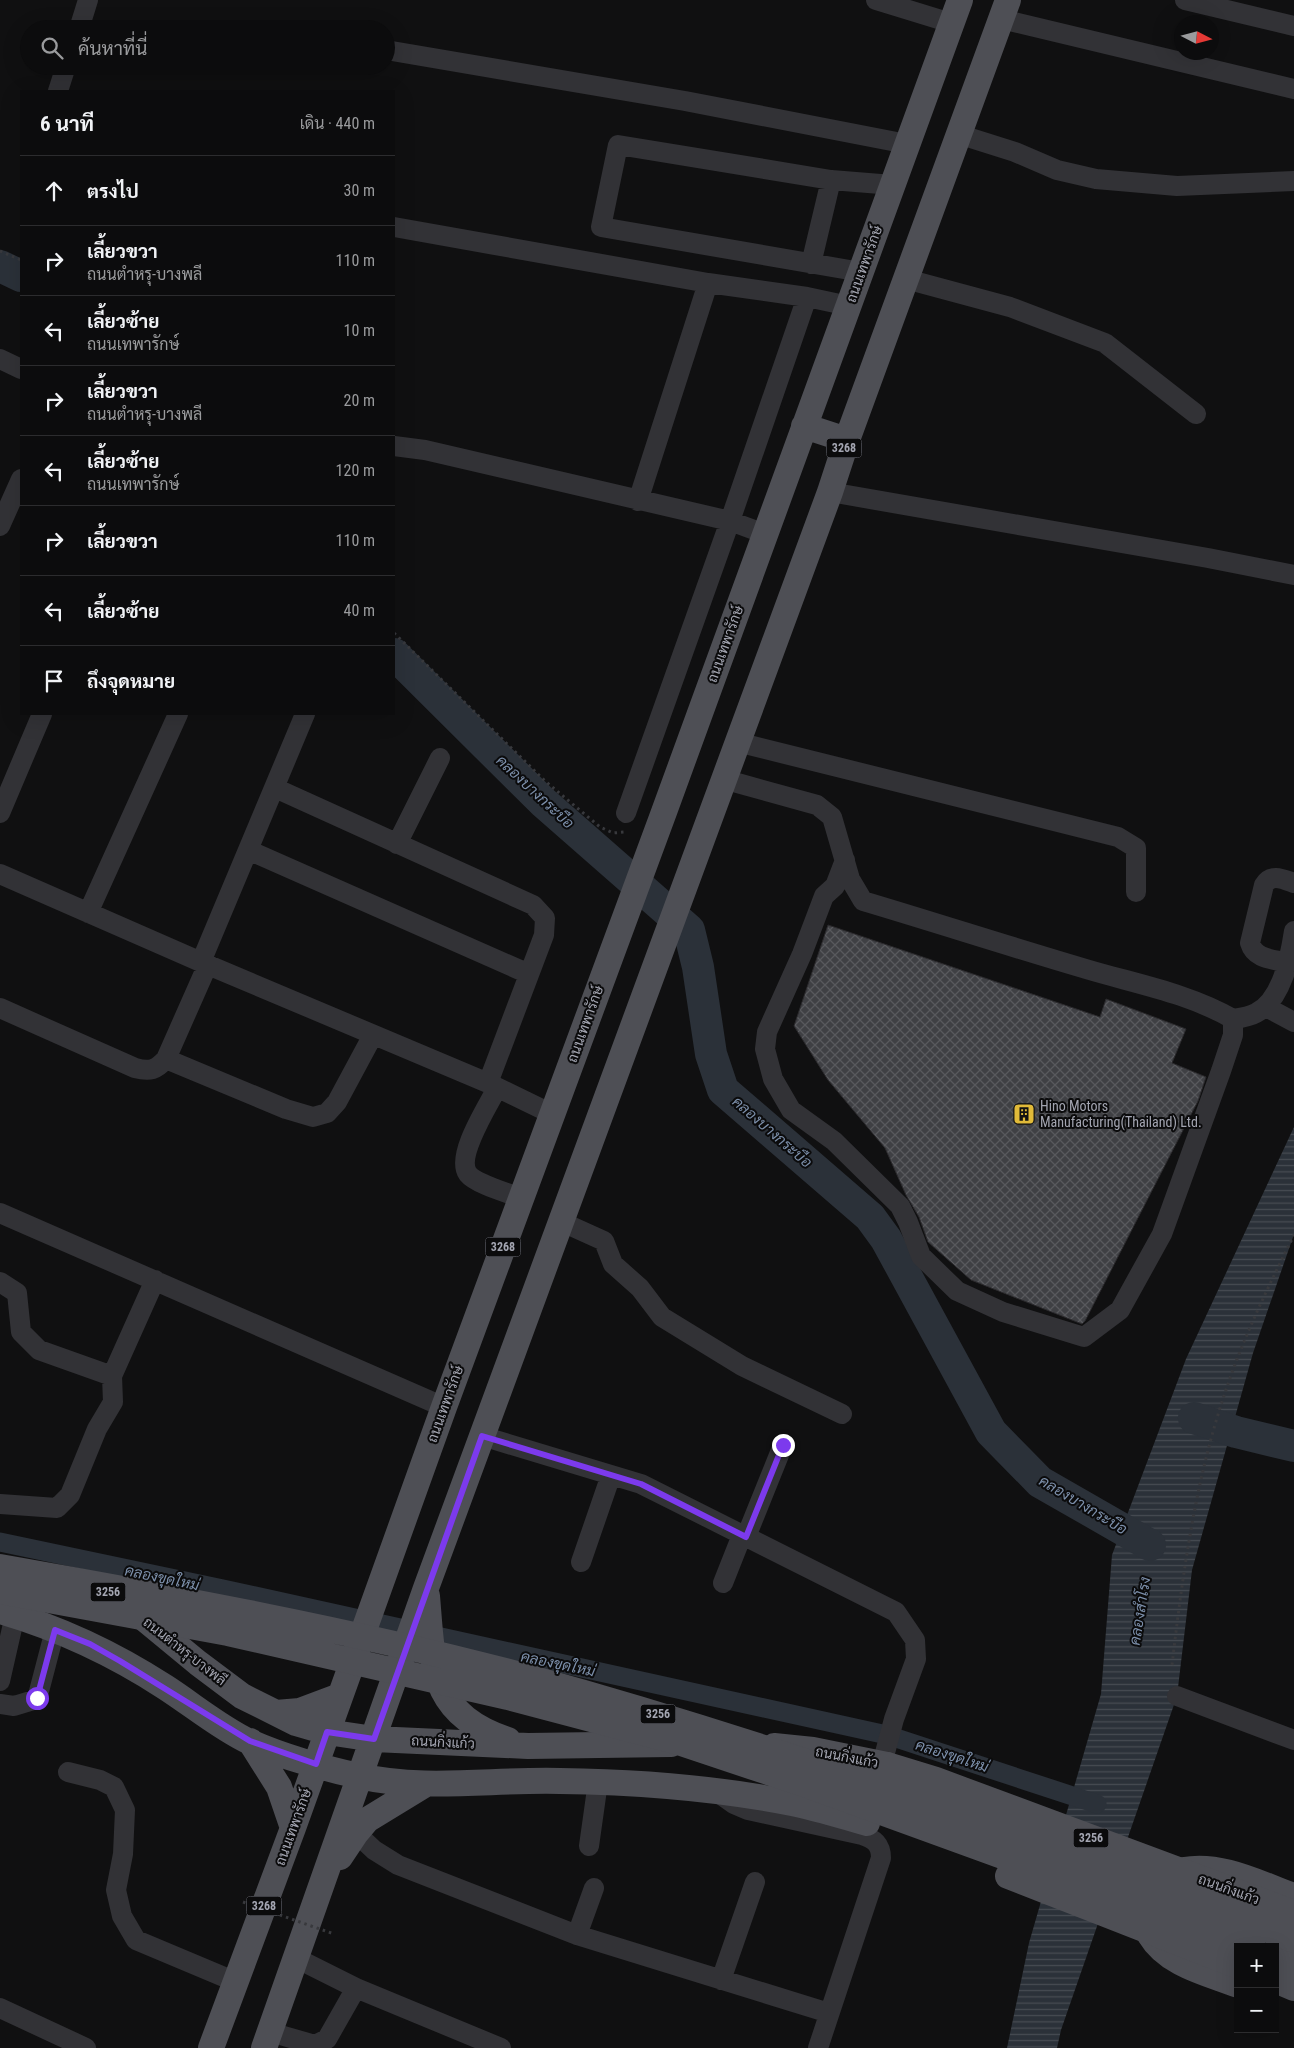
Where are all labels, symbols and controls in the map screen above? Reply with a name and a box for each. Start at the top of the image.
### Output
north arrow [1174,15,1219,60]
search box [20,20,395,75]
icon: search [38,34,66,62]
text: ค้นหาที่นี่ [78,37,147,60]
text: 6 นาที [40,112,94,136]
text: เดิน · 440 m [300,114,375,133]
icon: ahead [40,177,68,205]
text: ตรงไป [87,180,139,203]
text: 30 m [343,181,375,200]
street label: ถนนเทพารักษ์ [842,223,885,305]
text: เลี้ยวขวา [87,240,158,263]
icon: right [40,247,68,275]
text: 110 m [336,251,375,270]
text: ถนนตำหรุ-บางพลี [87,265,202,284]
text: เลี้ยวซ้าย [87,310,159,333]
icon: left [40,317,68,345]
text: 10 m [343,321,375,340]
text: ถนนเทพารักษ์ [87,335,179,354]
text: เลี้ยวขวา [87,380,158,403]
icon: right [40,387,68,415]
text: 20 m [343,391,375,410]
text: ถนนตำหรุ-บางพลี [87,405,202,424]
road number: 3268 [826,438,862,458]
text: เลี้ยวซ้าย [87,450,159,473]
icon: left [40,457,68,485]
text: 120 m [336,461,375,480]
text: ถนนเทพารักษ์ [87,475,179,494]
icon: right [40,527,68,555]
text: เลี้ยวขวา [87,530,158,553]
text: 110 m [336,531,375,550]
icon: left [40,597,68,625]
text: เลี้ยวซ้าย [87,600,159,623]
text: 40 m [343,601,375,620]
street label: ถนนเทพารักษ์ [703,603,746,685]
icon: arrive [40,667,68,695]
text: ถึงจุดหมาย [87,670,175,693]
water label: คลองบางกระบือ [492,751,578,833]
street label: ถนนเทพารักษ์ [563,983,606,1065]
water label: คลองบางกระบือ [729,1092,816,1172]
place label: Hino Motors Manufacturing(Thailand) Ltd. [1040,1098,1202,1131]
building icon: Hino Motors Manufacturing(Thailand) Ltd. [1012,1102,1036,1126]
road number: 3268 [486,1238,520,1256]
street label: ถนนเทพารักษ์ [423,1363,466,1445]
route end [772,1434,795,1457]
water label: คลองบางกระบือ [1036,1471,1131,1538]
water label: คลองขุดใหม่ [123,1560,202,1597]
water label: คลองสำโรง [1125,1575,1154,1647]
road number: 3256 [90,1582,126,1601]
street label: ถนนตำหรุ-บางพลี [139,1613,230,1690]
water label: คลองขุดใหม่ [519,1646,598,1683]
route start [26,1687,49,1710]
road number: 3256 [640,1705,676,1724]
street label: ถนนกิ่งแก้ว [411,1729,475,1752]
water label: คลองขุดใหม่ [913,1735,992,1778]
street label: ถนนกิ่งแก้ว [814,1740,880,1771]
street label: ถนนเทพารักษ์ [271,1786,314,1868]
road number: 3256 [1074,1829,1108,1848]
street label: ถนนกิ่งแก้ว [1196,1867,1263,1907]
road number: 3268 [246,1896,282,1915]
map controls [1234,1943,1279,2033]
button: + [1234,1943,1279,1988]
button: − [1234,1988,1279,2033]

